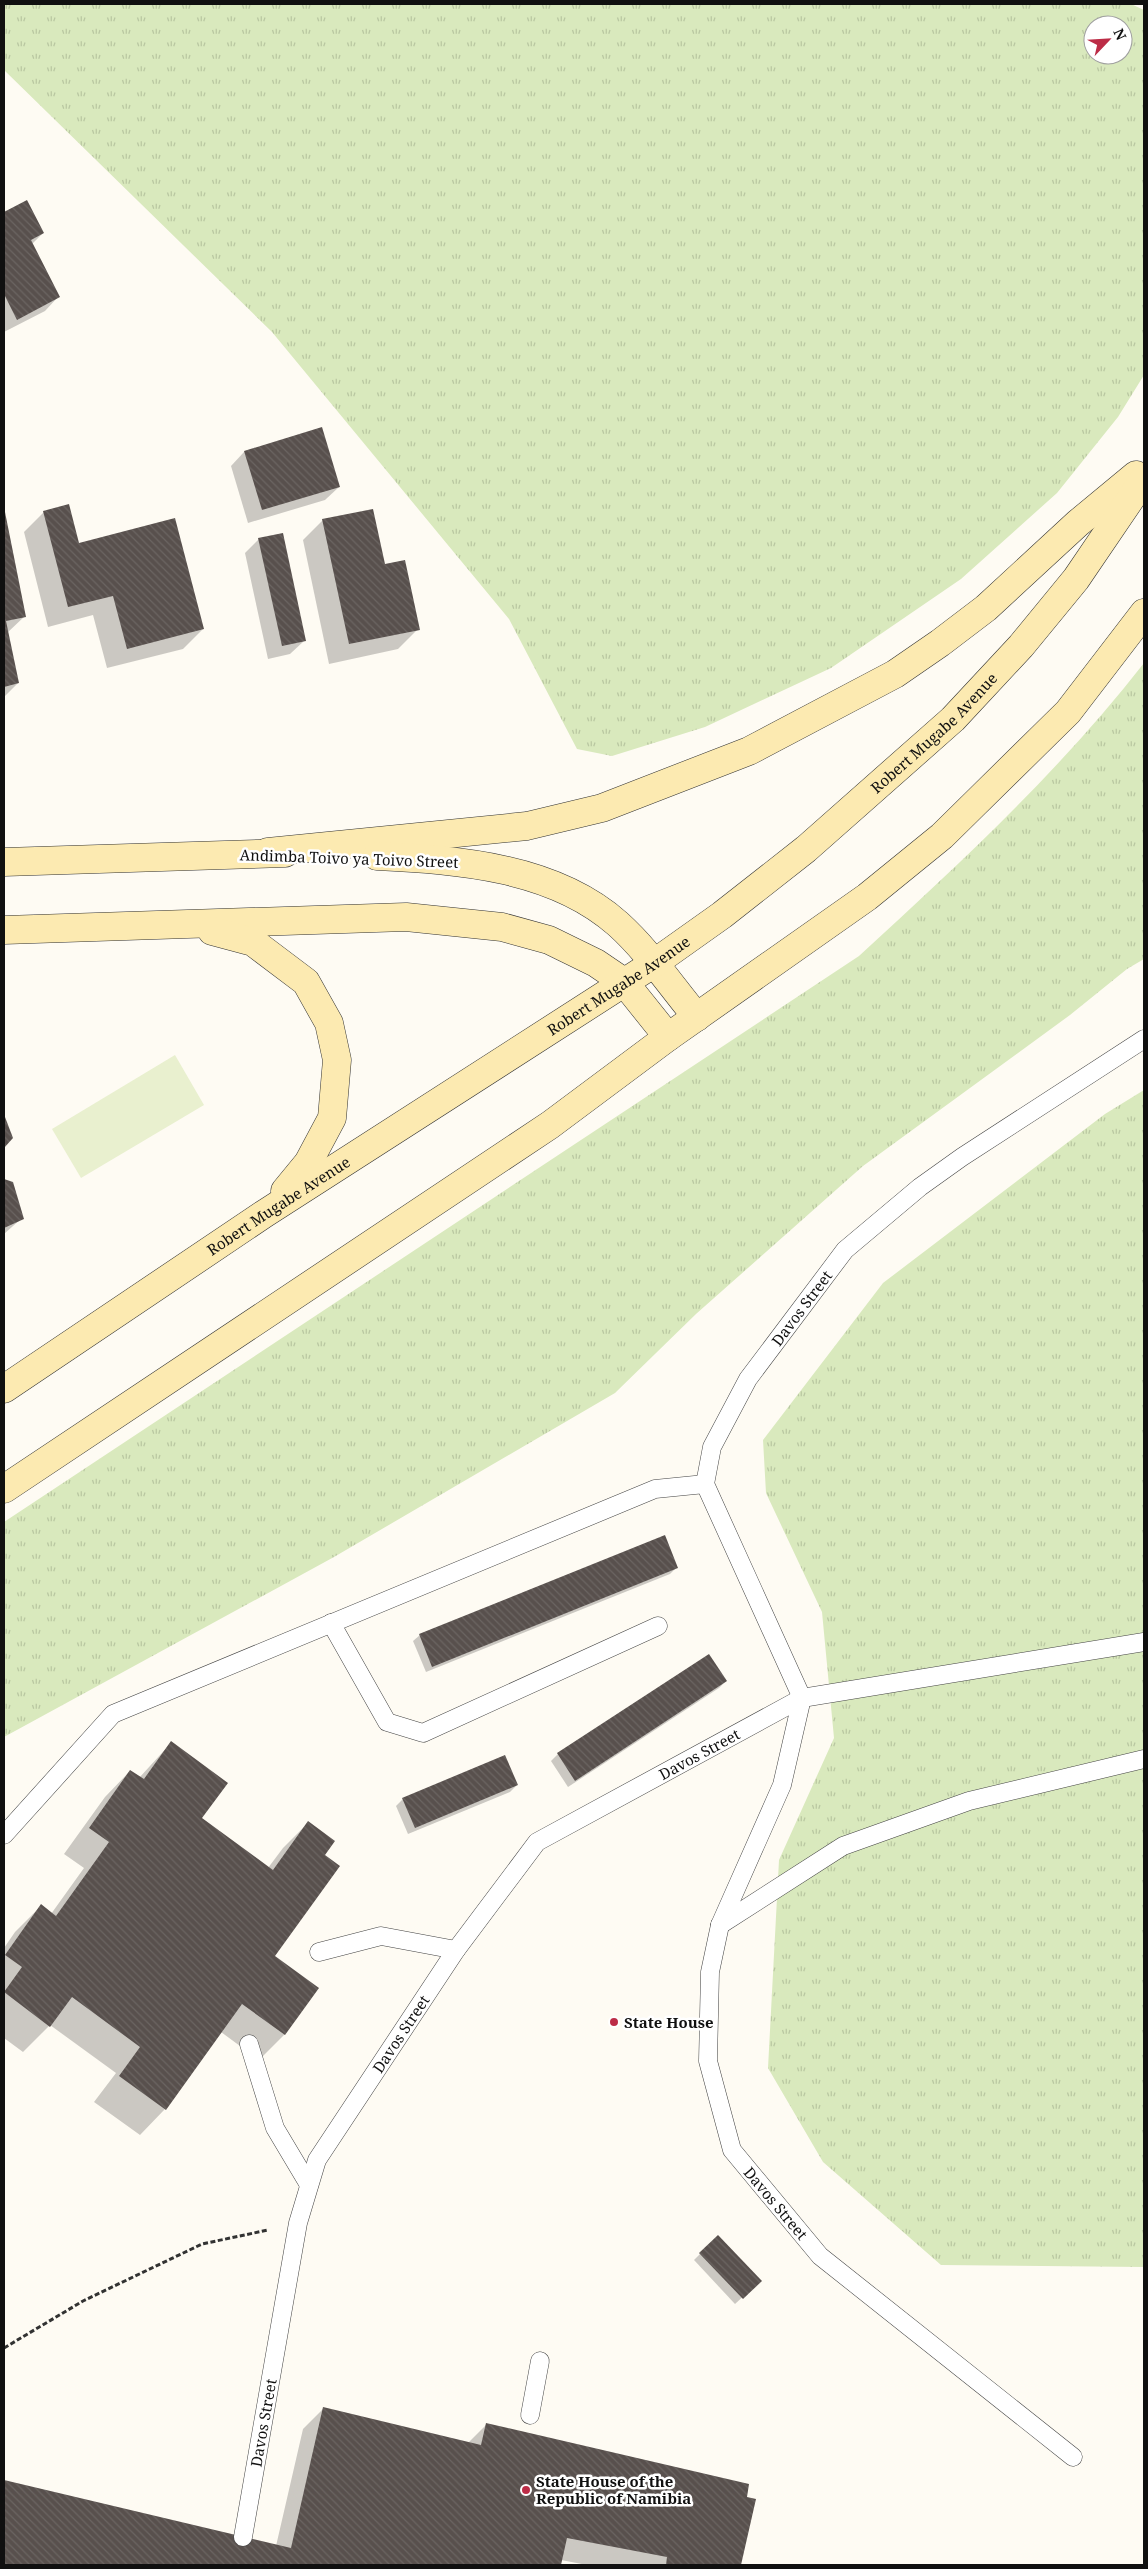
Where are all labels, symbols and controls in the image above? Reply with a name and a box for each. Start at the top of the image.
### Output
north arrow [1083,15,1133,65]
text: N [1109,25,1131,43]
street label: Robert Mugabe Avenue [866,668,1001,797]
street label: Andimba Toivo ya Toivo Street [239,844,459,872]
street label: Robert Mugabe Avenue [543,931,694,1040]
street label: Robert Mugabe Avenue [203,1151,354,1260]
street label: Davos Street [767,1266,836,1350]
street label: Davos Street [655,1724,743,1784]
street label: Davos Street [368,1991,434,2076]
place label: State House [624,2012,714,2032]
marker: State House [608,2016,620,2028]
street label: Davos Street [740,2162,812,2244]
street label: Davos Street [245,2377,281,2468]
place label: State House of the Republic of Namibia [536,2471,691,2508]
marker: State House of the Republic of Namibia [520,2484,532,2496]

